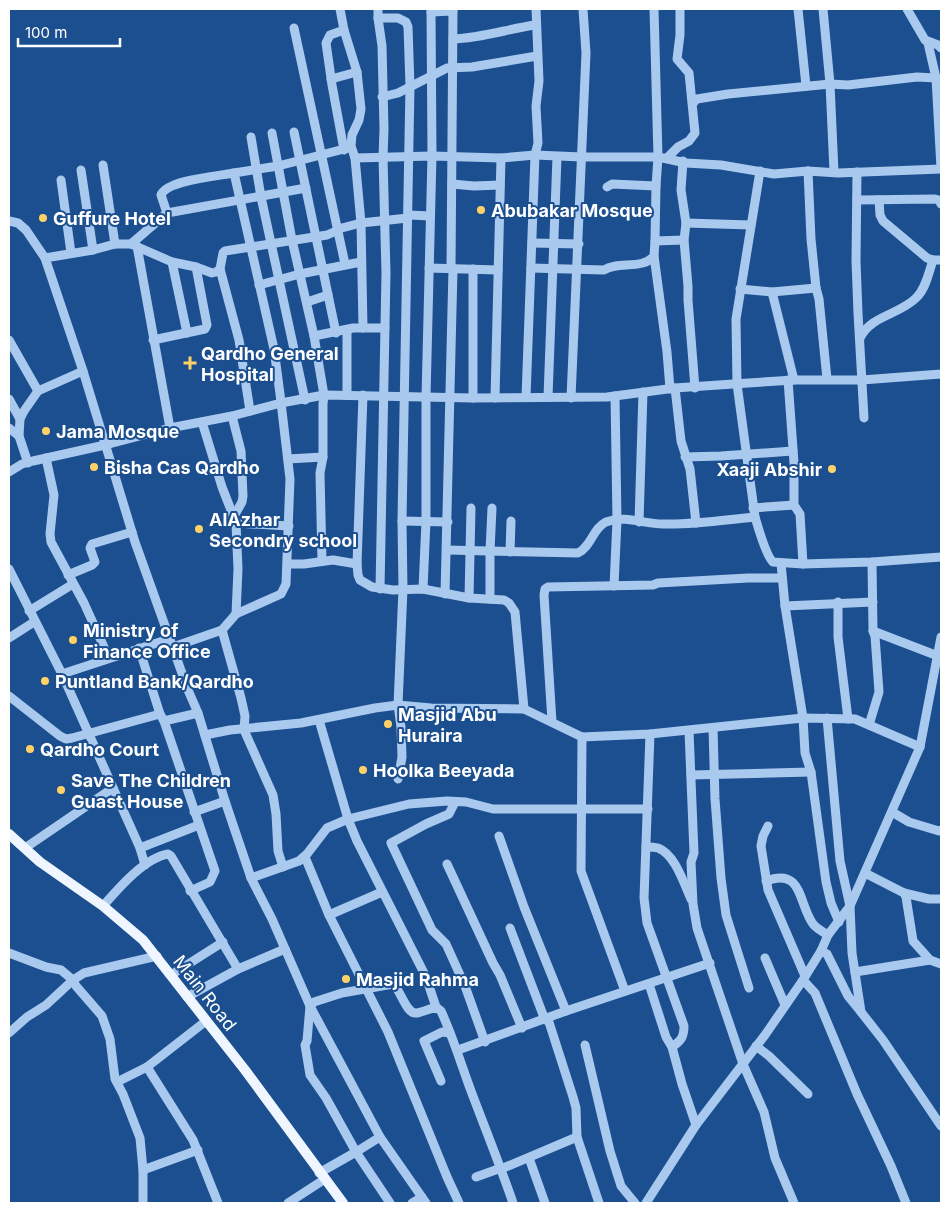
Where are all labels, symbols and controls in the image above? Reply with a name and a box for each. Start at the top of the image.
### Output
scale bar [18,15,120,47]
text: 100 m [25,23,67,42]
place label: Abubakar Mosque [491,200,653,221]
marker: Abubakar Mosque [475,204,487,216]
place label: Guffure Hotel [53,208,171,229]
marker: Guffure Hotel [37,212,49,224]
place label: Qardho General Hospital [201,343,339,385]
marker: Qardho General Hospital [183,356,197,370]
place label: Jama Mosque [56,421,180,442]
marker: Jama Mosque [40,425,52,437]
place label: Bisha Cas Qardho [104,457,260,478]
place label: Xaaji Abshir [717,459,822,480]
marker: Bisha Cas Qardho [88,461,100,473]
marker: Xaaji Abshir [826,463,838,475]
place label: AlAzhar Secondry school [209,509,357,551]
marker: AlAzhar Secondry school [193,523,205,535]
place label: Ministry of Finance Office [83,620,211,662]
marker: Ministry of Finance Office [67,634,79,646]
place label: Puntland Bank/Qardho [55,671,254,692]
marker: Puntland Bank/Qardho [39,675,51,687]
place label: Masjid Abu Huraira [398,704,497,746]
marker: Masjid Abu Huraira [382,718,394,730]
place label: Qardho Court [40,739,159,760]
marker: Qardho Court [24,743,36,755]
place label: Hoolka Beeyada [373,760,515,781]
marker: Hoolka Beeyada [357,764,369,776]
place label: Save The Children Guast House [71,770,231,812]
marker: Save The Children Guast House [55,784,67,796]
street label: Main Road [169,951,241,1035]
place label: Masjid Rahma [356,969,479,990]
marker: Masjid Rahma [340,973,352,985]

